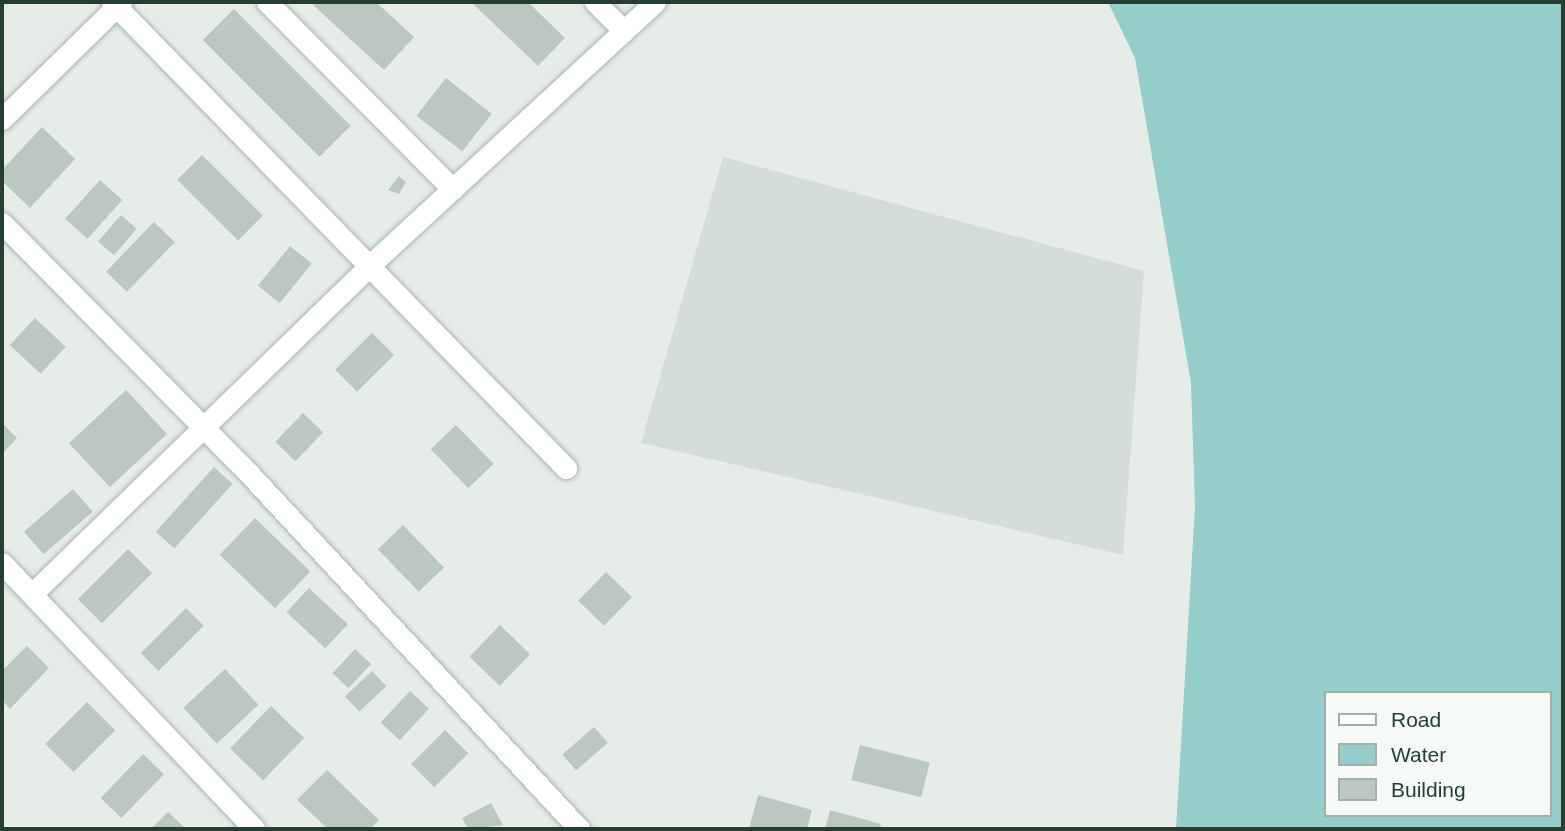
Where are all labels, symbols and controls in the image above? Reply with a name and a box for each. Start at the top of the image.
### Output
legend [1324,691,1551,817]
text: Road [1391,708,1441,731]
text: Water [1391,743,1446,766]
text: Building [1391,778,1466,801]

